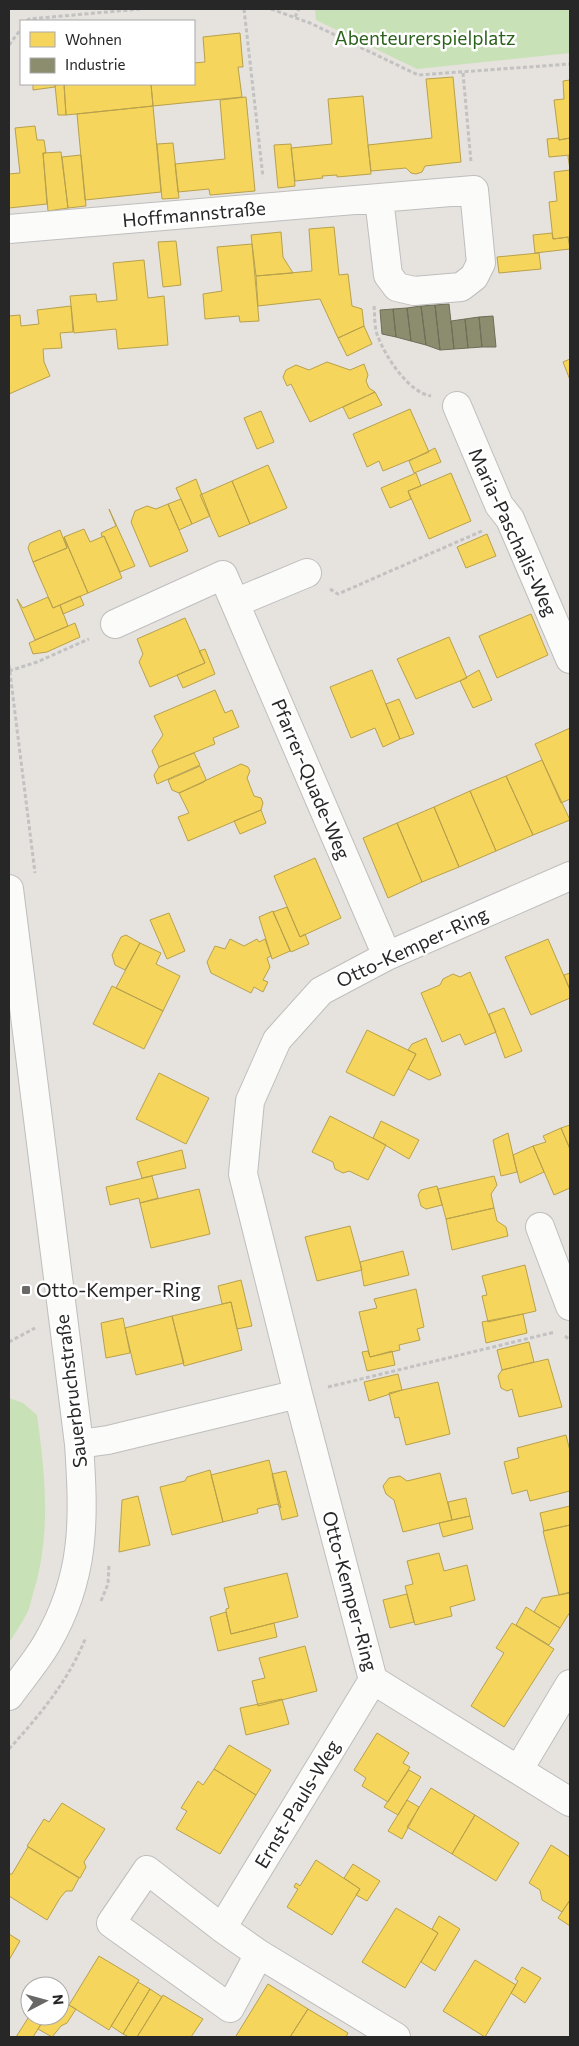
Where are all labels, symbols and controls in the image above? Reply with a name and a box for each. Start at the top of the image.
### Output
legend [20,20,195,85]
park label: Abenteurerspielplatz [335,26,515,49]
text: Wohnen [65,30,122,48]
text: Industrie [65,55,126,73]
street label: Hoffmannstraße [121,196,266,231]
street label: Maria-Paschalis-Weg [464,444,563,620]
street label: Pfarrer-Quade-Weg [267,695,356,863]
street label: Otto-Kemper-Ring [332,901,491,992]
place label: Otto-Kemper-Ring [36,1278,201,1301]
marker: Otto-Kemper-Ring [20,1284,32,1296]
street label: Sauerbruchstraße [50,1313,91,1469]
street label: Otto-Kemper-Ring [318,1508,383,1673]
street label: Ernst-Pauls-Weg [249,1735,344,1872]
north arrow [20,1976,70,2026]
text: N [49,1993,67,2006]

